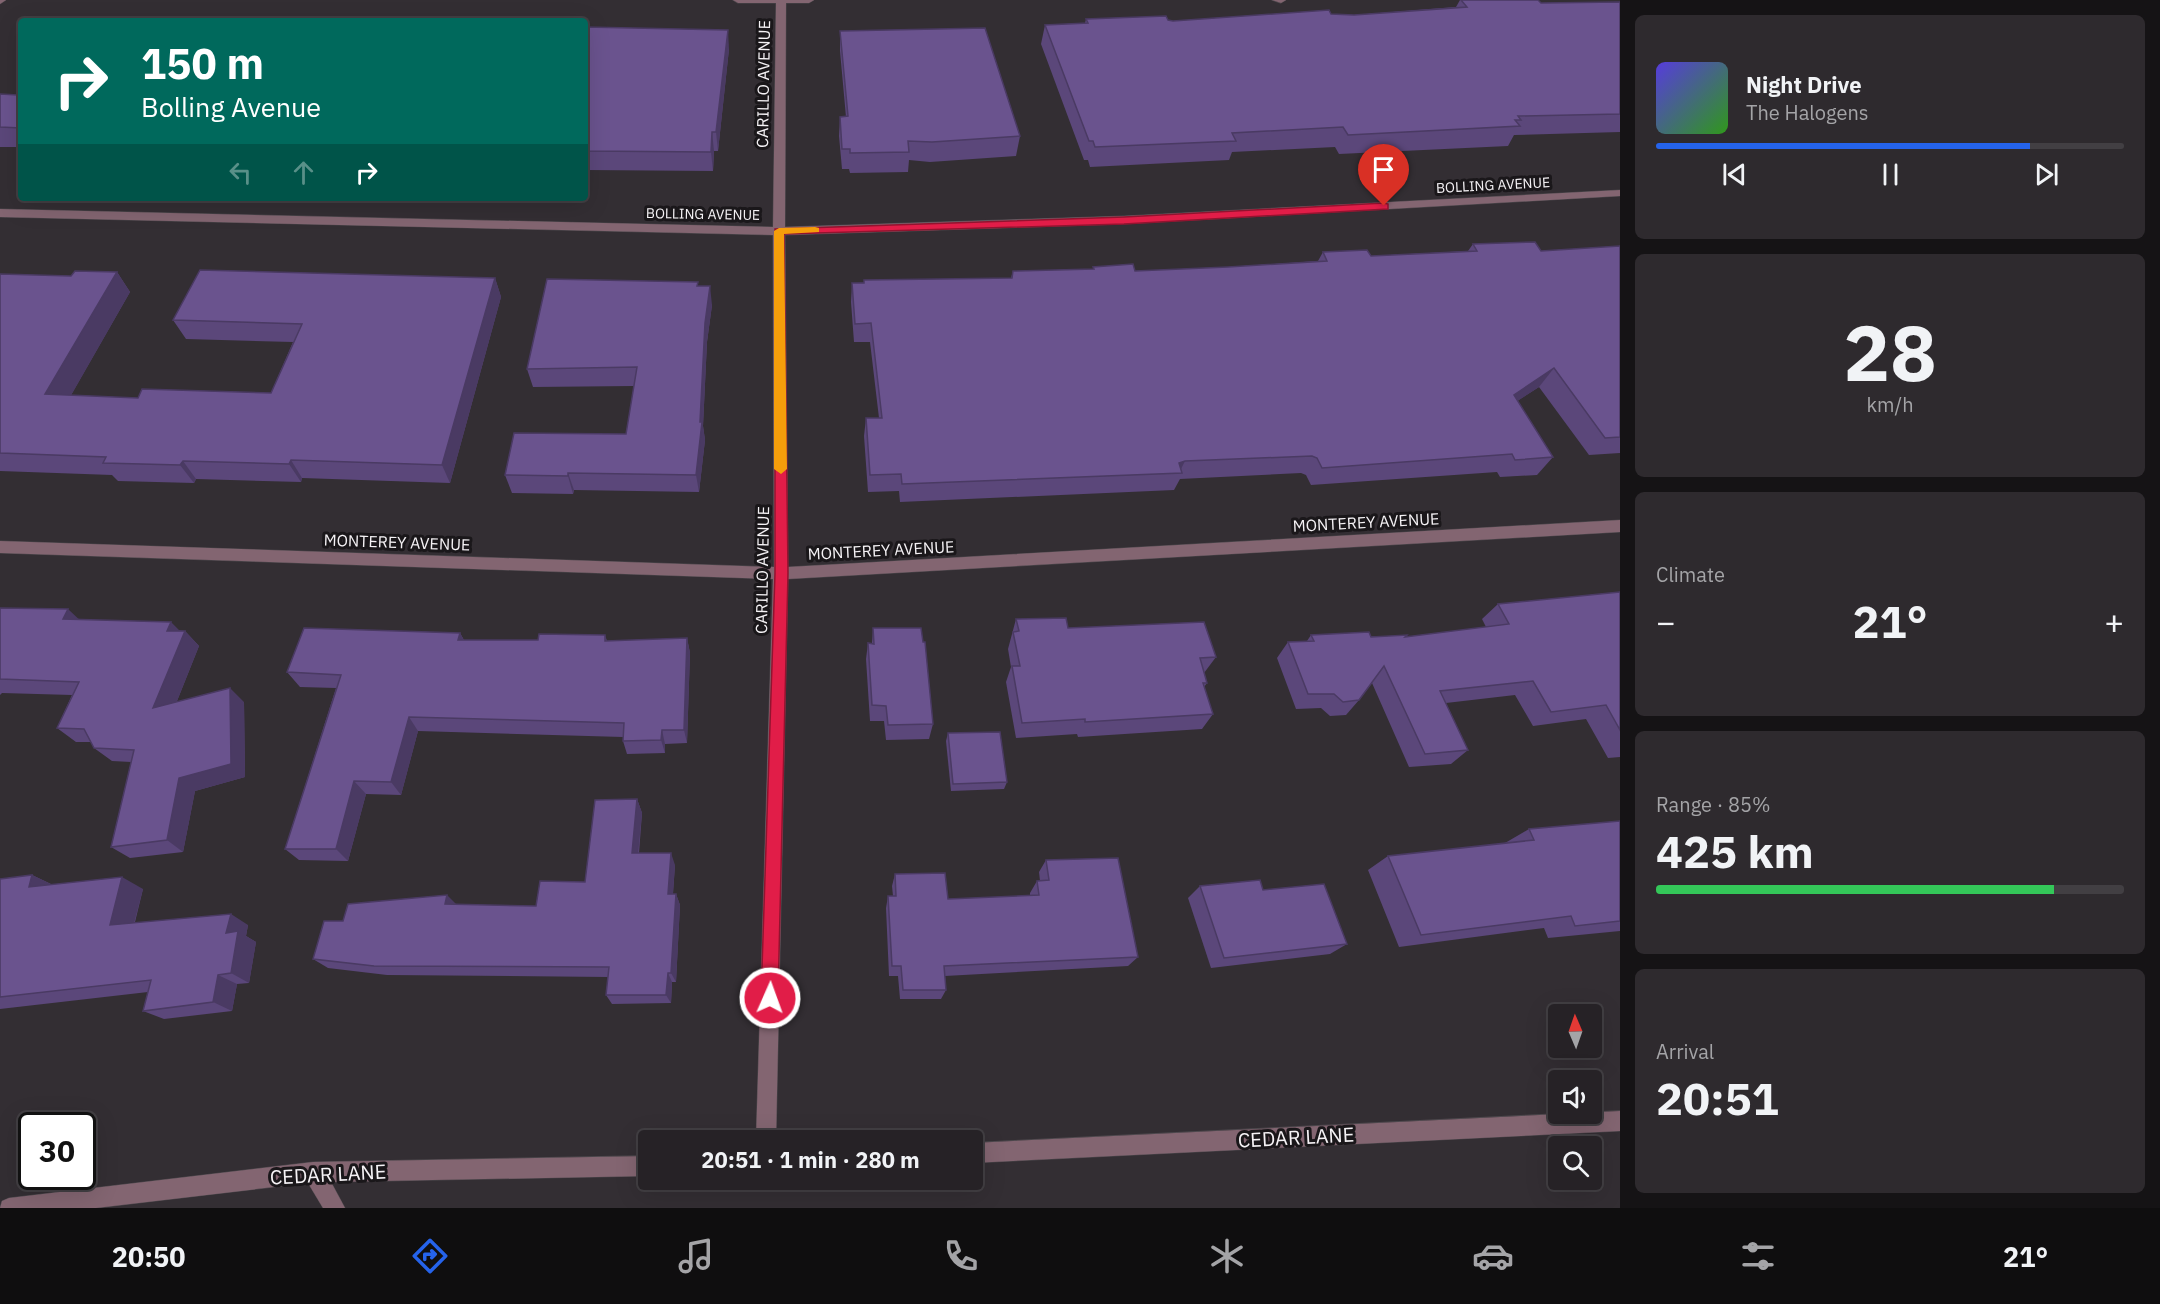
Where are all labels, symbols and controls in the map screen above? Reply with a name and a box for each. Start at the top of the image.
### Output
street label: CARILLO AVENUE [752,20,774,148]
text: 150 m [141,36,264,91]
icon: right [42,42,120,120]
text: Night Drive [1746,70,1862,99]
text: Bolling Avenue [141,89,321,124]
text: The Halogens [1746,99,1868,126]
pin [1358,144,1409,206]
icon: arrive [1367,153,1400,186]
icon: left [224,156,257,189]
icon: ahead [287,156,320,189]
icon: right [350,156,383,189]
icon: previous [1718,158,1751,191]
icon: pause [1874,158,1907,191]
icon: next [2030,158,2063,191]
street label: BOLLING AVENUE [1435,173,1551,197]
street label: BOLLING AVENUE [646,204,760,224]
text: 28 [1843,301,1937,402]
text: km/h [1866,391,1914,418]
street label: CARILLO AVENUE [751,506,773,634]
street label: MONTEREY AVENUE [1292,508,1440,536]
street label: MONTEREY AVENUE [323,529,471,555]
street label: MONTEREY AVENUE [807,536,955,564]
text: Climate [1656,561,1725,588]
text: 21° [1852,592,1928,650]
text: − [1656,600,1676,643]
text: + [2104,600,2124,643]
text: Range · 85% [1656,791,1771,818]
text: 425 km [1656,822,1814,880]
position arrow [738,966,802,1030]
north arrow [1548,1004,1602,1058]
map controls [1548,1004,1602,1190]
text: Arrival [1656,1038,1714,1065]
text: 20:51 [1656,1069,1779,1127]
button: sound [1548,1070,1602,1124]
speed limit sign: 30 [18,1112,96,1190]
street label: CEDAR LANE [1237,1120,1355,1154]
button: search [1548,1136,1602,1190]
text: 20:51 · 1 min · 280 m [701,1145,920,1174]
street label: CEDAR LANE [269,1157,387,1191]
icon: directions [409,1235,451,1277]
icon: music [675,1235,717,1277]
icon: phone [940,1235,982,1277]
icon: climate [1206,1235,1248,1277]
icon: car [1472,1235,1514,1277]
icon: filters [1737,1235,1779,1277]
text: 20:50 [112,1239,186,1274]
text: 21° [2003,1239,2048,1274]

